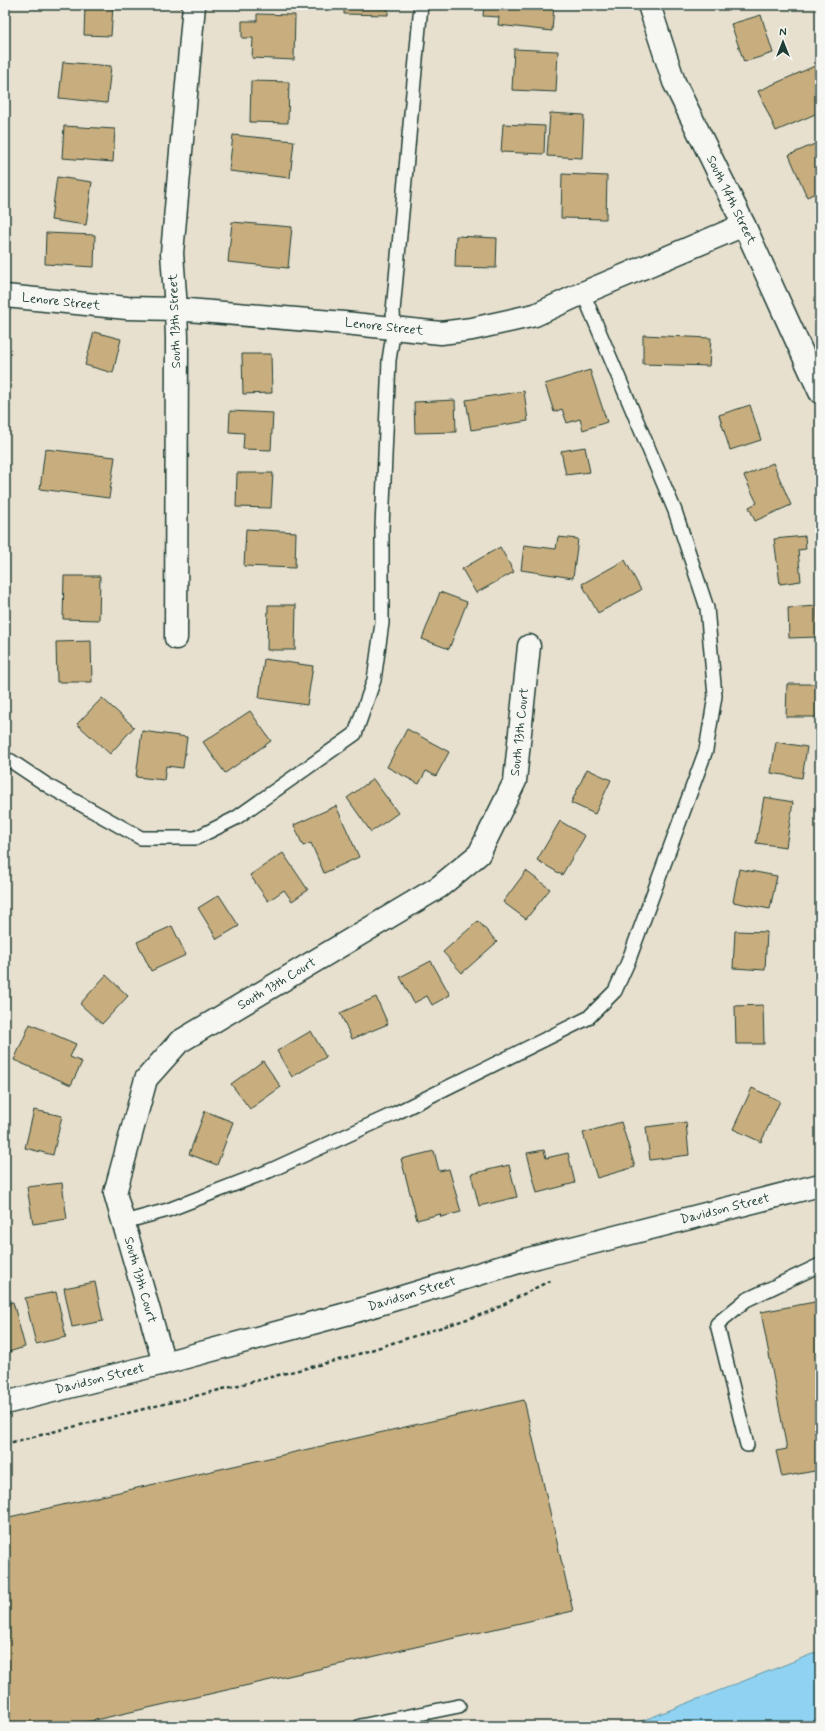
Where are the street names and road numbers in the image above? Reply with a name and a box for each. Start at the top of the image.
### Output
street label: South 14th Street [702,153,760,248]
street label: South 13th Street [165,273,185,369]
street label: Lenore Street [21,289,101,315]
street label: Lenore Street [344,314,424,340]
street label: South 13th Court [507,687,533,777]
street label: South 13th Court [235,954,319,1014]
street label: Davidson Street [679,1190,771,1228]
street label: South 13th Court [120,1235,160,1325]
street label: Davidson Street [366,1273,458,1315]
street label: Davidson Street [54,1360,146,1398]

